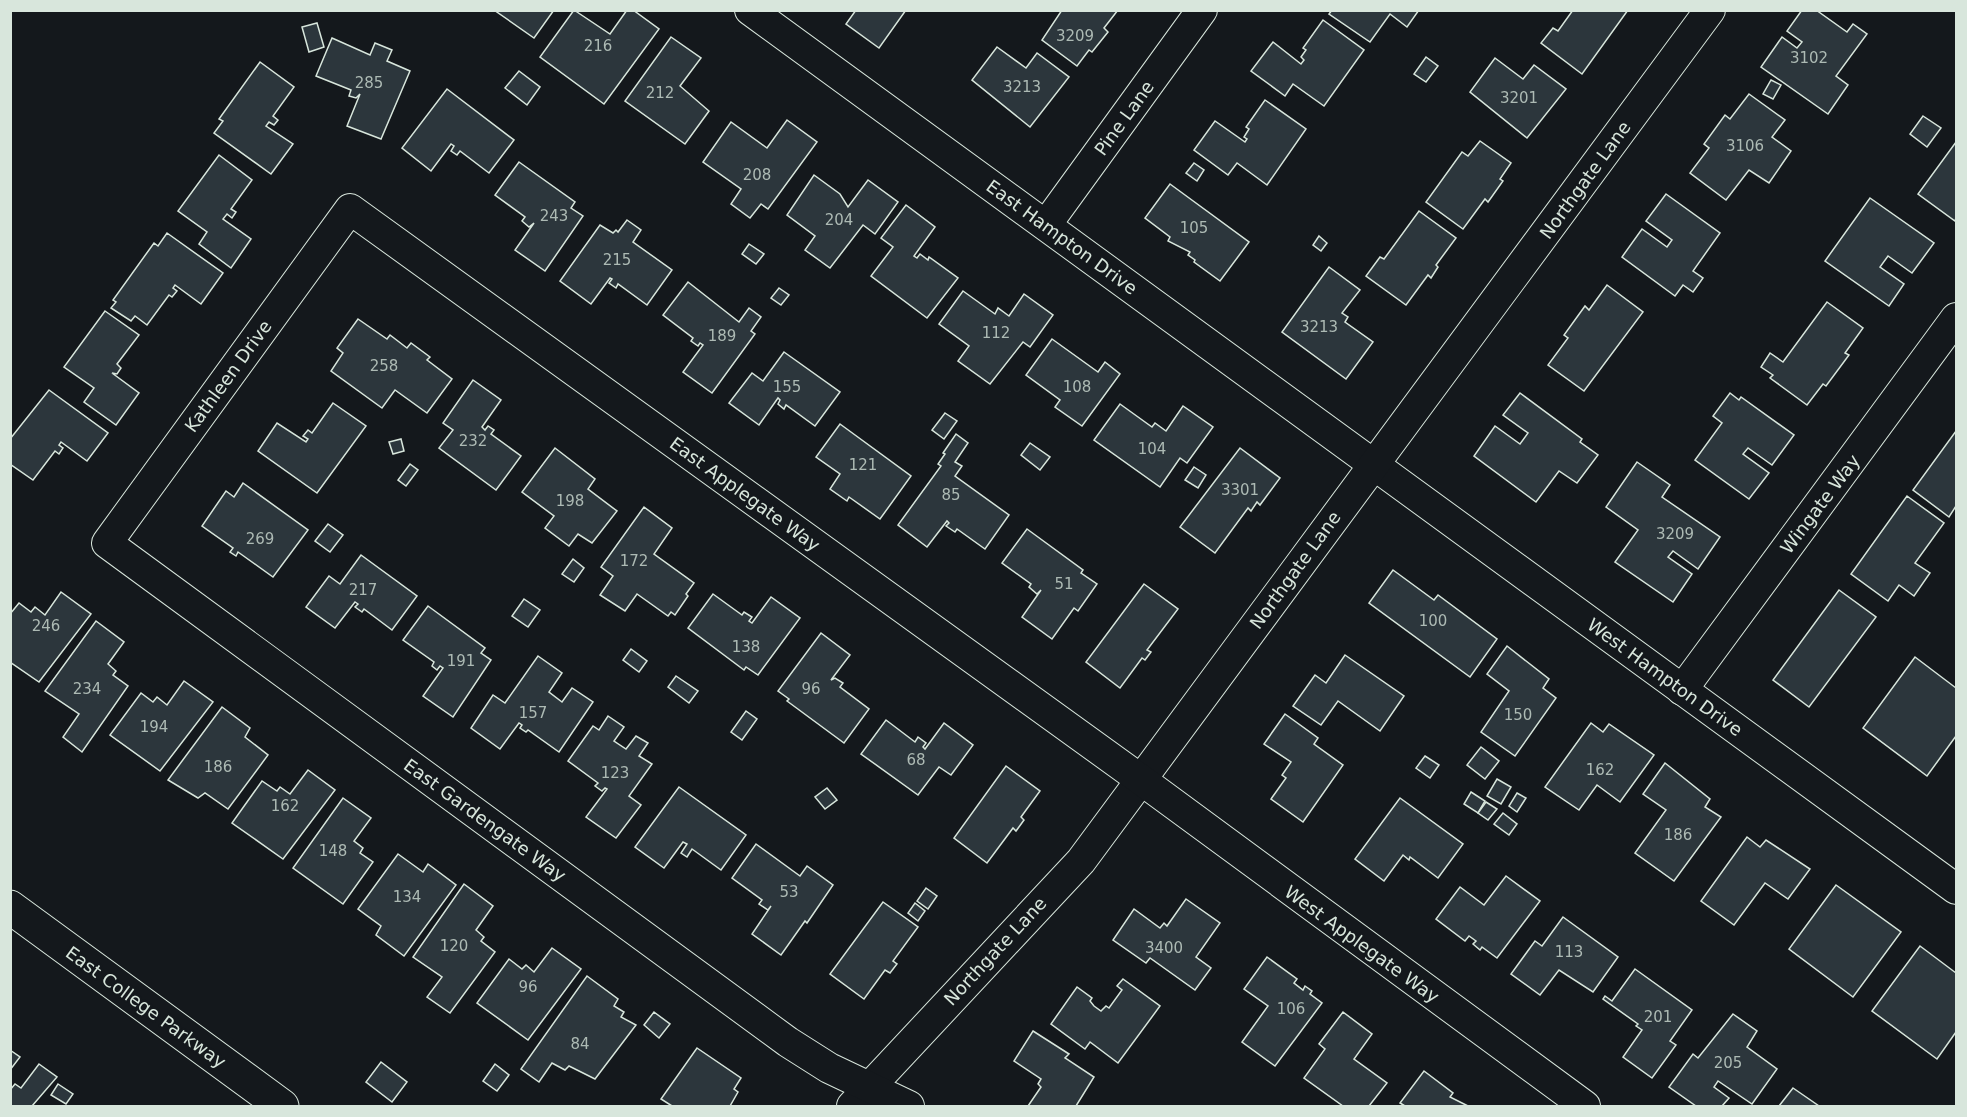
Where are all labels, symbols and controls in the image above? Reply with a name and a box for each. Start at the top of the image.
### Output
house number: 3209 [1056,27,1094,45]
house number: 216 [584,37,612,55]
house number: 3102 [1790,49,1828,67]
house number: 285 [355,74,383,92]
street label: Pine Lane [1090,77,1158,159]
house number: 3213 [1003,78,1041,96]
house number: 212 [646,84,674,102]
house number: 3201 [1500,89,1538,107]
street label: Northgate Lane [1535,117,1635,243]
house number: 3106 [1726,137,1764,155]
house number: 208 [743,166,771,184]
street label: East Hampton Drive [982,175,1142,299]
house number: 243 [540,207,568,225]
house number: 204 [825,211,853,229]
house number: 105 [1180,219,1208,237]
house number: 215 [603,251,631,269]
street label: Kathleen Drive [180,316,276,436]
house number: 3213 [1300,318,1338,336]
house number: 112 [982,324,1010,342]
house number: 189 [708,327,736,345]
house number: 258 [370,357,398,375]
house number: 155 [773,378,801,396]
house number: 108 [1063,378,1091,396]
house number: 232 [459,432,487,450]
street label: East Applegate Way [666,432,824,556]
house number: 104 [1138,440,1166,458]
street label: Wingate Way [1776,450,1864,558]
house number: 121 [849,456,877,474]
house number: 3301 [1221,481,1259,499]
house number: 85 [941,486,961,504]
house number: 198 [556,492,584,510]
street label: Northgate Lane [1245,507,1345,633]
house number: 3209 [1656,525,1694,543]
house number: 269 [246,530,274,548]
house number: 172 [620,552,648,570]
house number: 51 [1054,575,1074,593]
house number: 217 [349,581,377,599]
house number: 100 [1419,612,1447,630]
street label: West Hampton Drive [1583,614,1747,740]
house number: 246 [32,617,60,635]
house number: 138 [732,638,760,656]
house number: 191 [447,652,475,670]
house number: 234 [73,680,101,698]
house number: 96 [801,680,821,698]
house number: 157 [519,704,547,722]
house number: 150 [1504,706,1532,724]
house number: 194 [140,718,168,736]
house number: 68 [906,751,926,769]
street label: East Gardengate Way [400,754,570,886]
house number: 186 [204,758,232,776]
house number: 162 [1586,761,1614,779]
house number: 123 [601,764,629,782]
house number: 162 [271,797,299,815]
house number: 186 [1664,826,1692,844]
house number: 148 [319,842,347,860]
street label: West Applegate Way [1281,881,1444,1007]
house number: 53 [779,883,799,901]
house number: 134 [393,888,421,906]
street label: Northgate Lane [940,893,1050,1009]
house number: 120 [440,937,468,955]
house number: 3400 [1145,939,1183,957]
street label: East College Parkway [62,942,230,1072]
house number: 113 [1555,943,1583,961]
house number: 96 [518,978,538,996]
house number: 106 [1277,1000,1305,1018]
house number: 201 [1644,1008,1672,1026]
house number: 84 [570,1035,590,1053]
house number: 205 [1714,1054,1742,1072]

